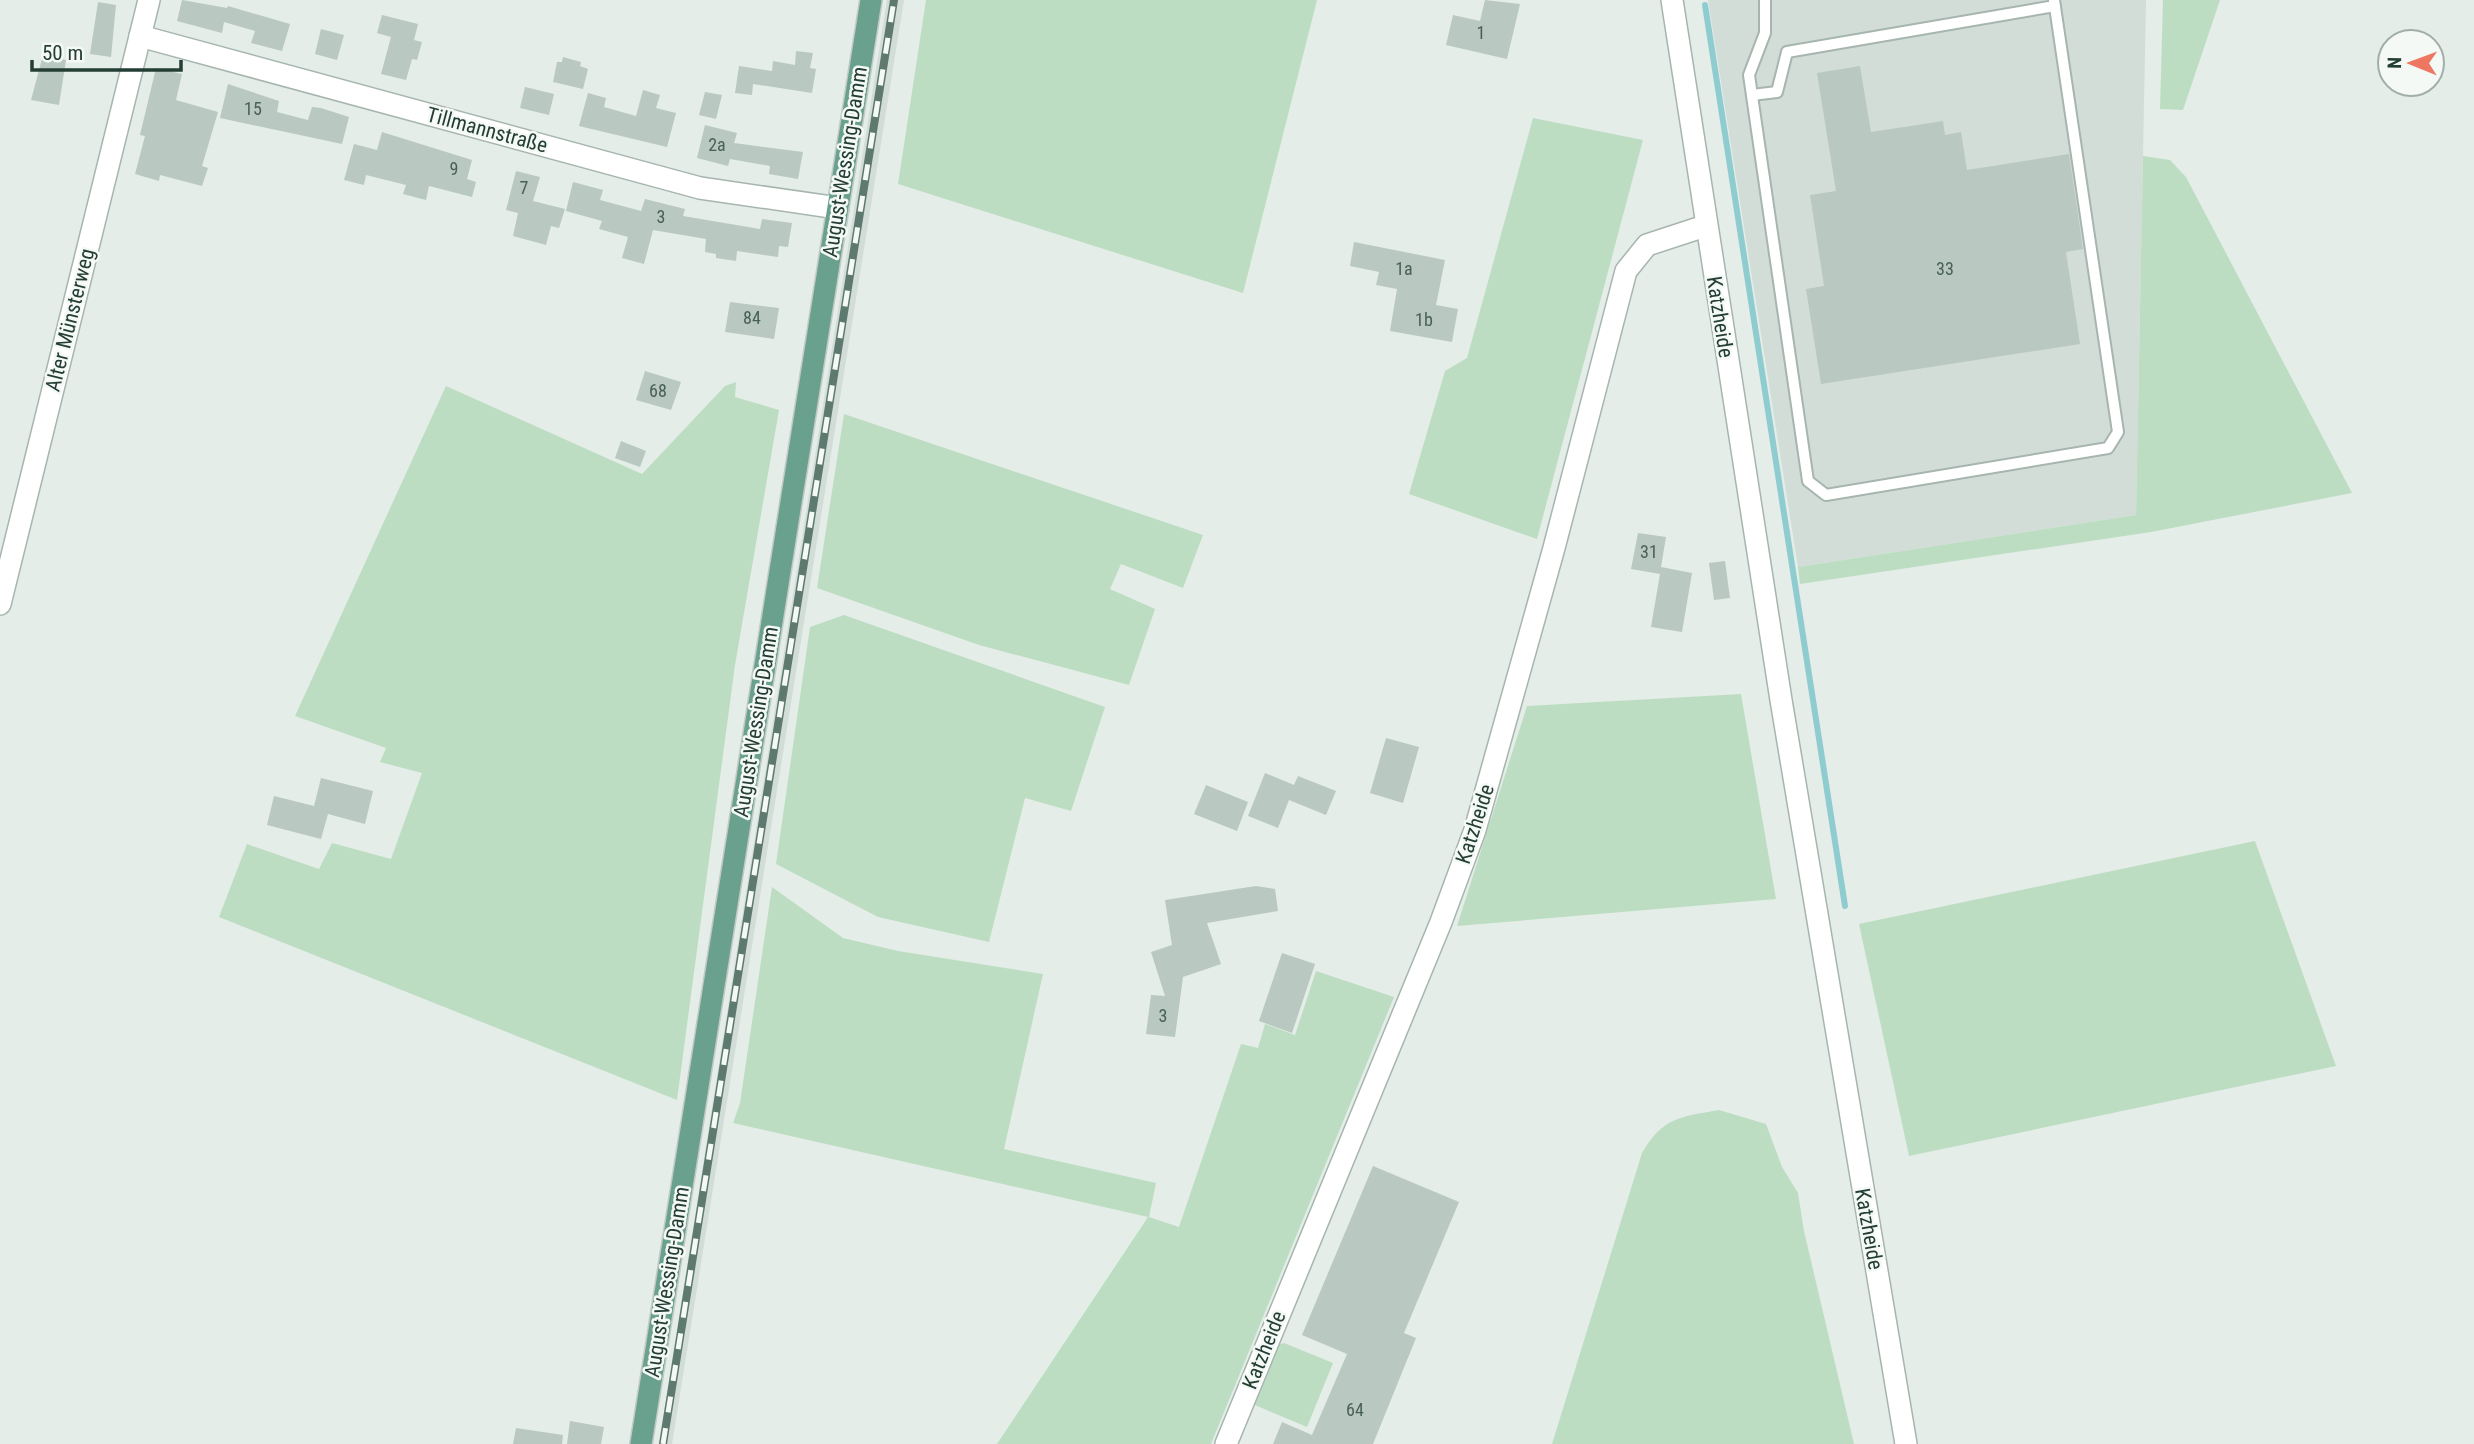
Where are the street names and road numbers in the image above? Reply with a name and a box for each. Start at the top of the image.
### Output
street label: August-Wessing-Damm [818,65,872,259]
street label: Tillmannstraße [424,102,550,158]
street label: Alter Münsterweg [41,246,99,394]
street label: Katzheide [1702,275,1738,360]
street label: August-Wessing-Damm [729,625,783,819]
street label: Katzheide [1451,781,1499,867]
street label: August-Wessing-Damm [640,1185,694,1379]
street label: Katzheide [1850,1187,1888,1272]
street label: Katzheide [1238,1307,1291,1393]

